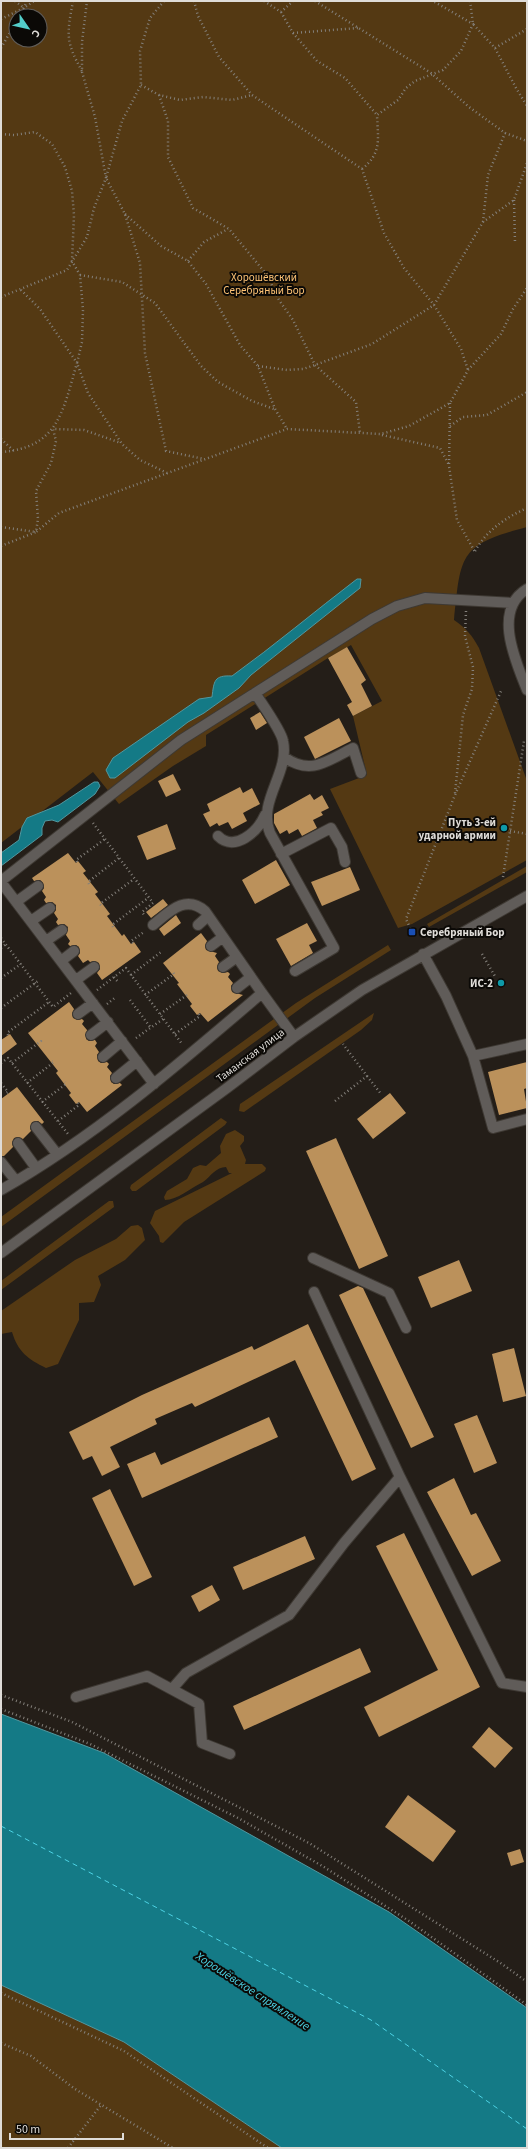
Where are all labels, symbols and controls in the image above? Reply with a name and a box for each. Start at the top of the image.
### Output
north arrow [8,8,48,48]
text: С [28,26,44,41]
park label: Хорошёвский Серебряный Бор [223,270,305,298]
place label: Путь 3-ей ударной армии [419,815,496,843]
marker: Путь 3-ей ударной армии [499,823,509,833]
place label: Серебряный Бор [420,925,505,940]
marker: Серебряный Бор [407,927,417,937]
place label: ИС-2 [470,976,493,991]
marker: ИС-2 [496,978,506,988]
street label: Таманская улица [213,1025,288,1086]
water label: Хорошёвское спрямление [192,1948,313,2035]
scale bar [10,2115,123,2141]
text: 50 m [16,2121,40,2138]

